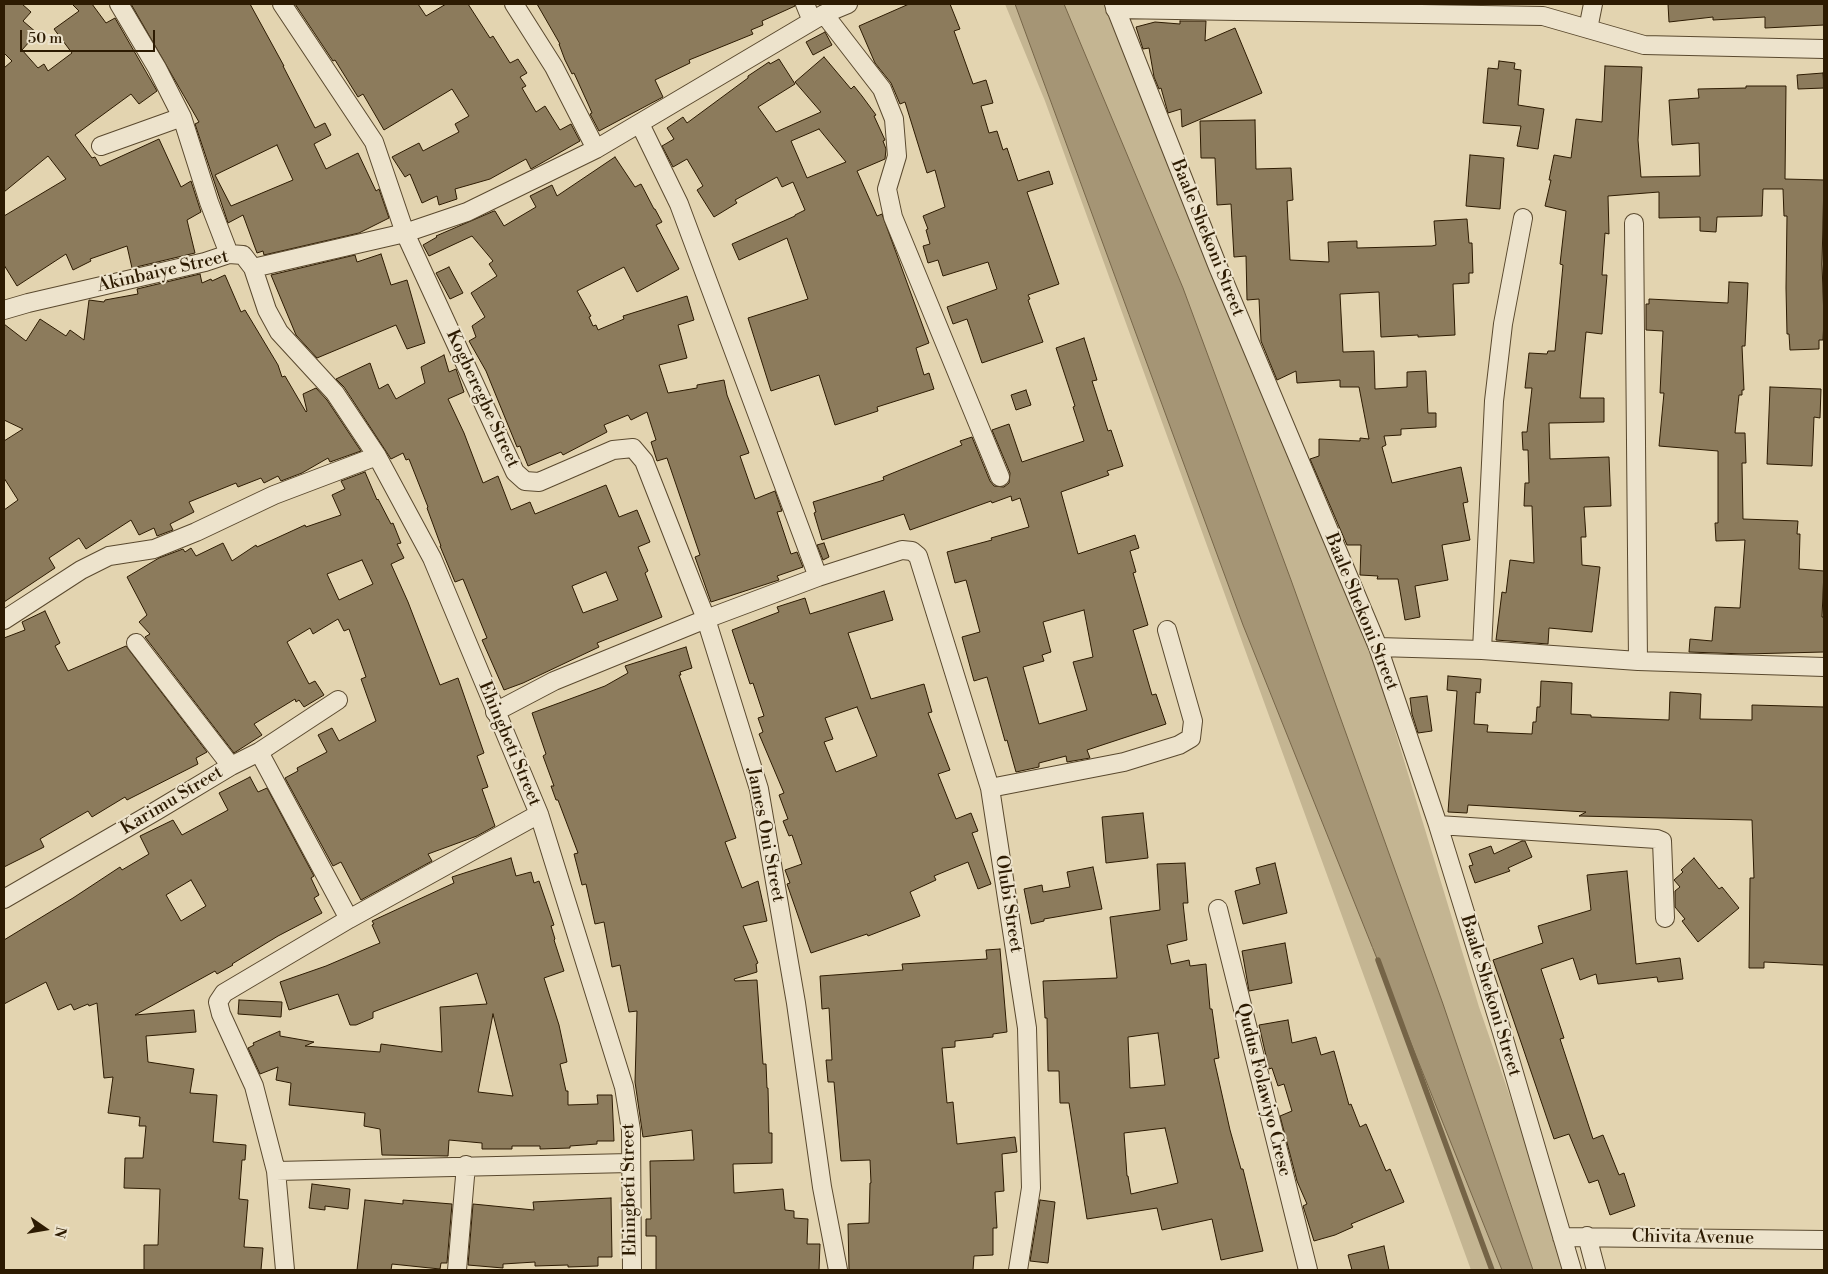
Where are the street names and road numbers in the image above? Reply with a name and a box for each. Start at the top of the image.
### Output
street label: Baale Shekoni Street [1166,156,1248,320]
street label: Akinbaiye Street [95,246,231,298]
street label: Kogberegbe Street [441,327,523,471]
street label: Baale Shekoni Street [1320,530,1402,694]
street label: Ehingbeti Street [473,678,545,810]
street label: Karimu Street [117,762,227,840]
street label: James Oni Street [741,766,789,904]
street label: Olubi Street [990,854,1026,954]
street label: Baale Shekoni Street [1455,913,1525,1079]
street label: Qudus Folawiyo Cresc [1231,1001,1295,1179]
street label: Ehingbeti Street [618,1123,642,1257]
street label: Chivita Avenue [1632,1226,1754,1250]

